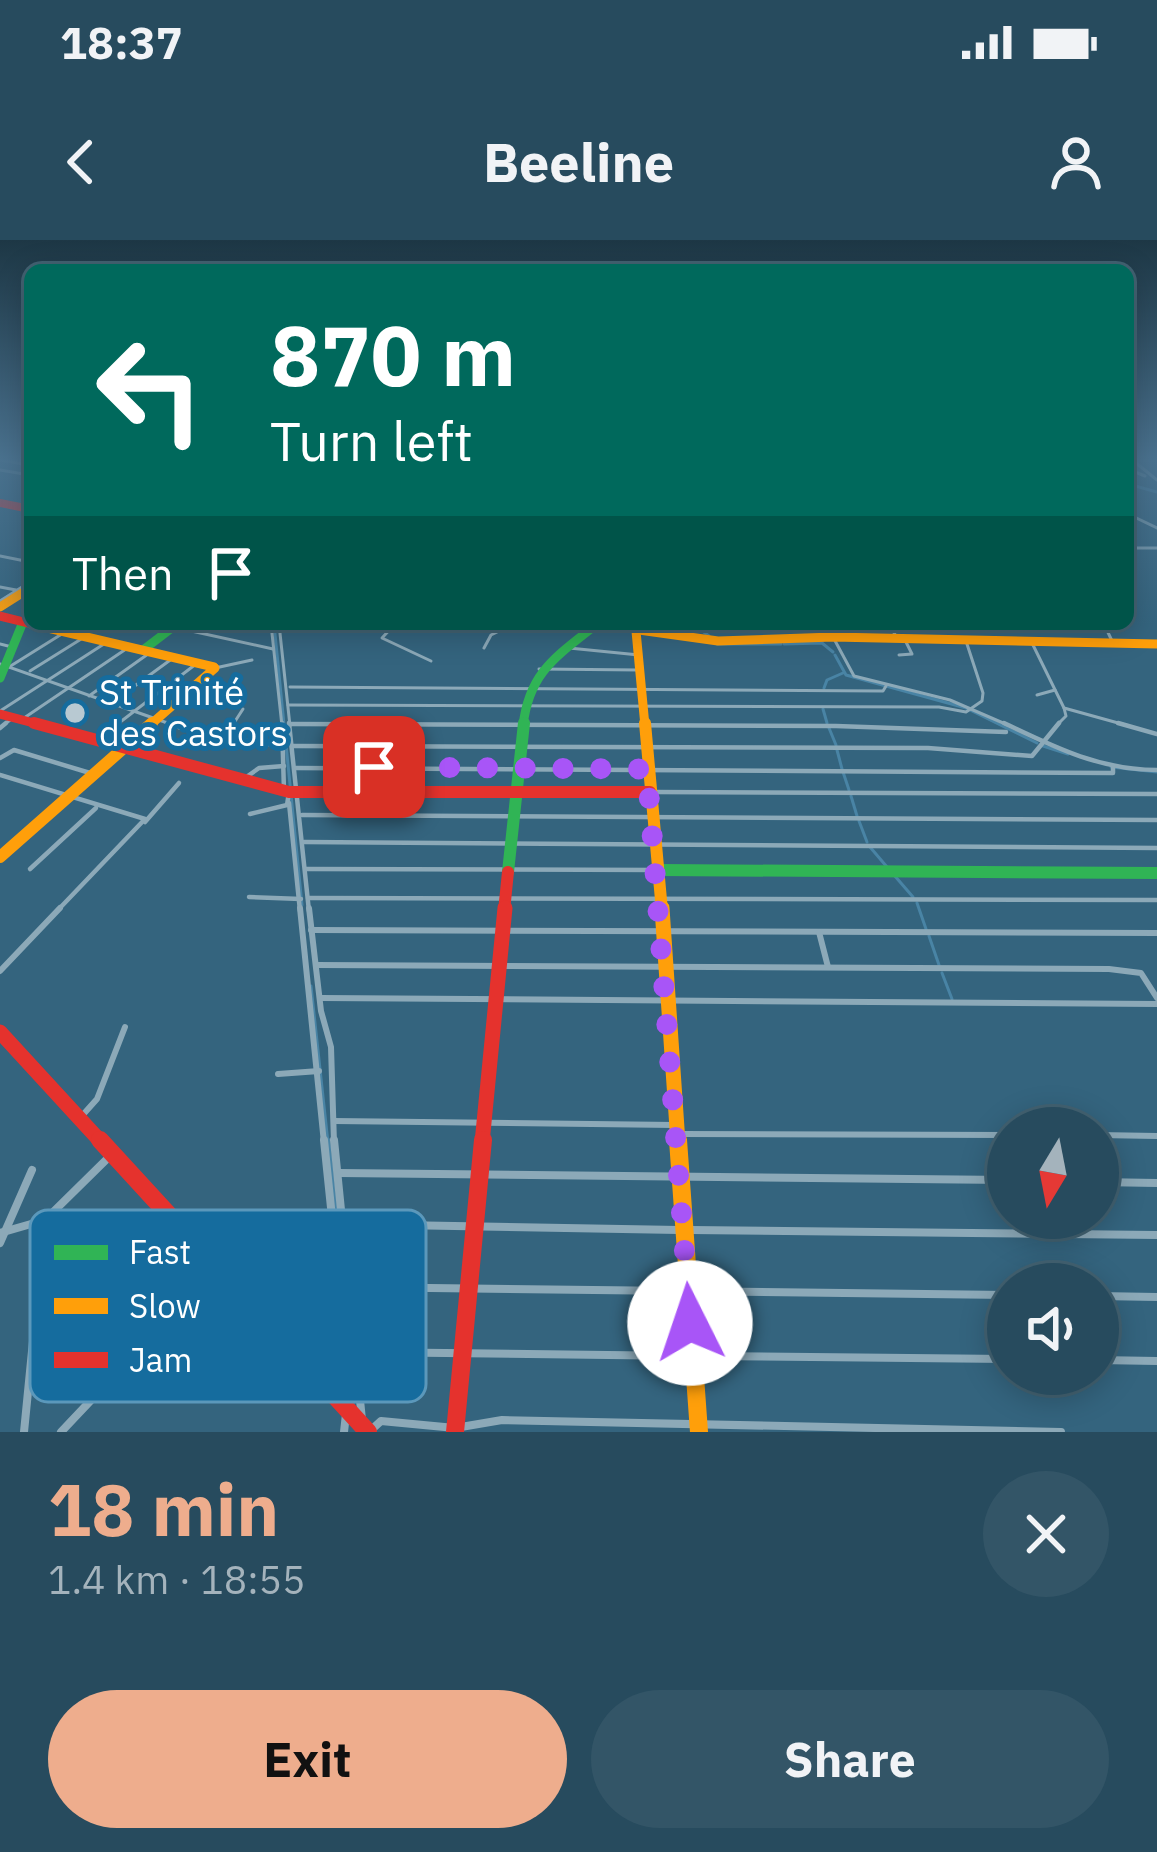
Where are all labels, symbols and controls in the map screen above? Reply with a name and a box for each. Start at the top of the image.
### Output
text: 18:37 [60,13,183,71]
text: Beeline [483,127,674,197]
icon: back [48,129,114,195]
icon: person [1043,129,1109,195]
text: 870 m [270,300,516,409]
icon: left [72,312,228,468]
text: Turn left [270,406,473,476]
icon: arrive [198,540,264,606]
text: Then [72,544,174,602]
place label: St Trinité des Castors [99,668,288,756]
marker: St Trinité des Castors [62,700,88,726]
pin [323,716,425,818]
icon: arrive [341,734,407,800]
north arrow [987,1107,1119,1239]
map controls [987,1107,1119,1395]
legend [30,1210,426,1402]
text: Fast [129,1230,191,1273]
position arrow [627,1260,753,1386]
button: sound [987,1263,1119,1395]
text: Slow [129,1284,201,1327]
text: Jam [129,1338,192,1381]
text: 18 min [48,1462,279,1556]
button: close [983,1471,1109,1597]
text: 1.4 km · 18:55 [48,1554,305,1605]
button: Exit [48,1690,567,1828]
button: Share [591,1690,1109,1828]

